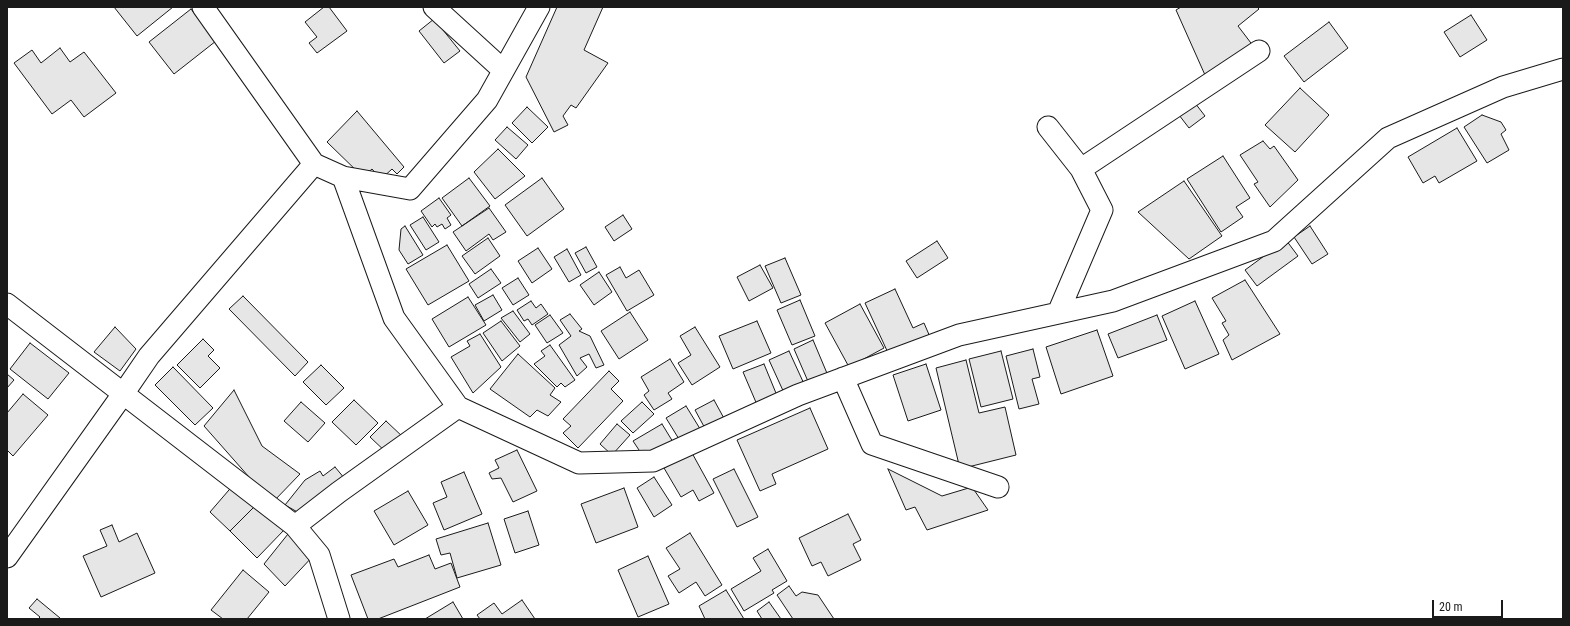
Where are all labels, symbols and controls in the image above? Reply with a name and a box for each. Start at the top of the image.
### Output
scale bar [1434,592,1505,618]
text: 20 m [1439,600,1463,614]

